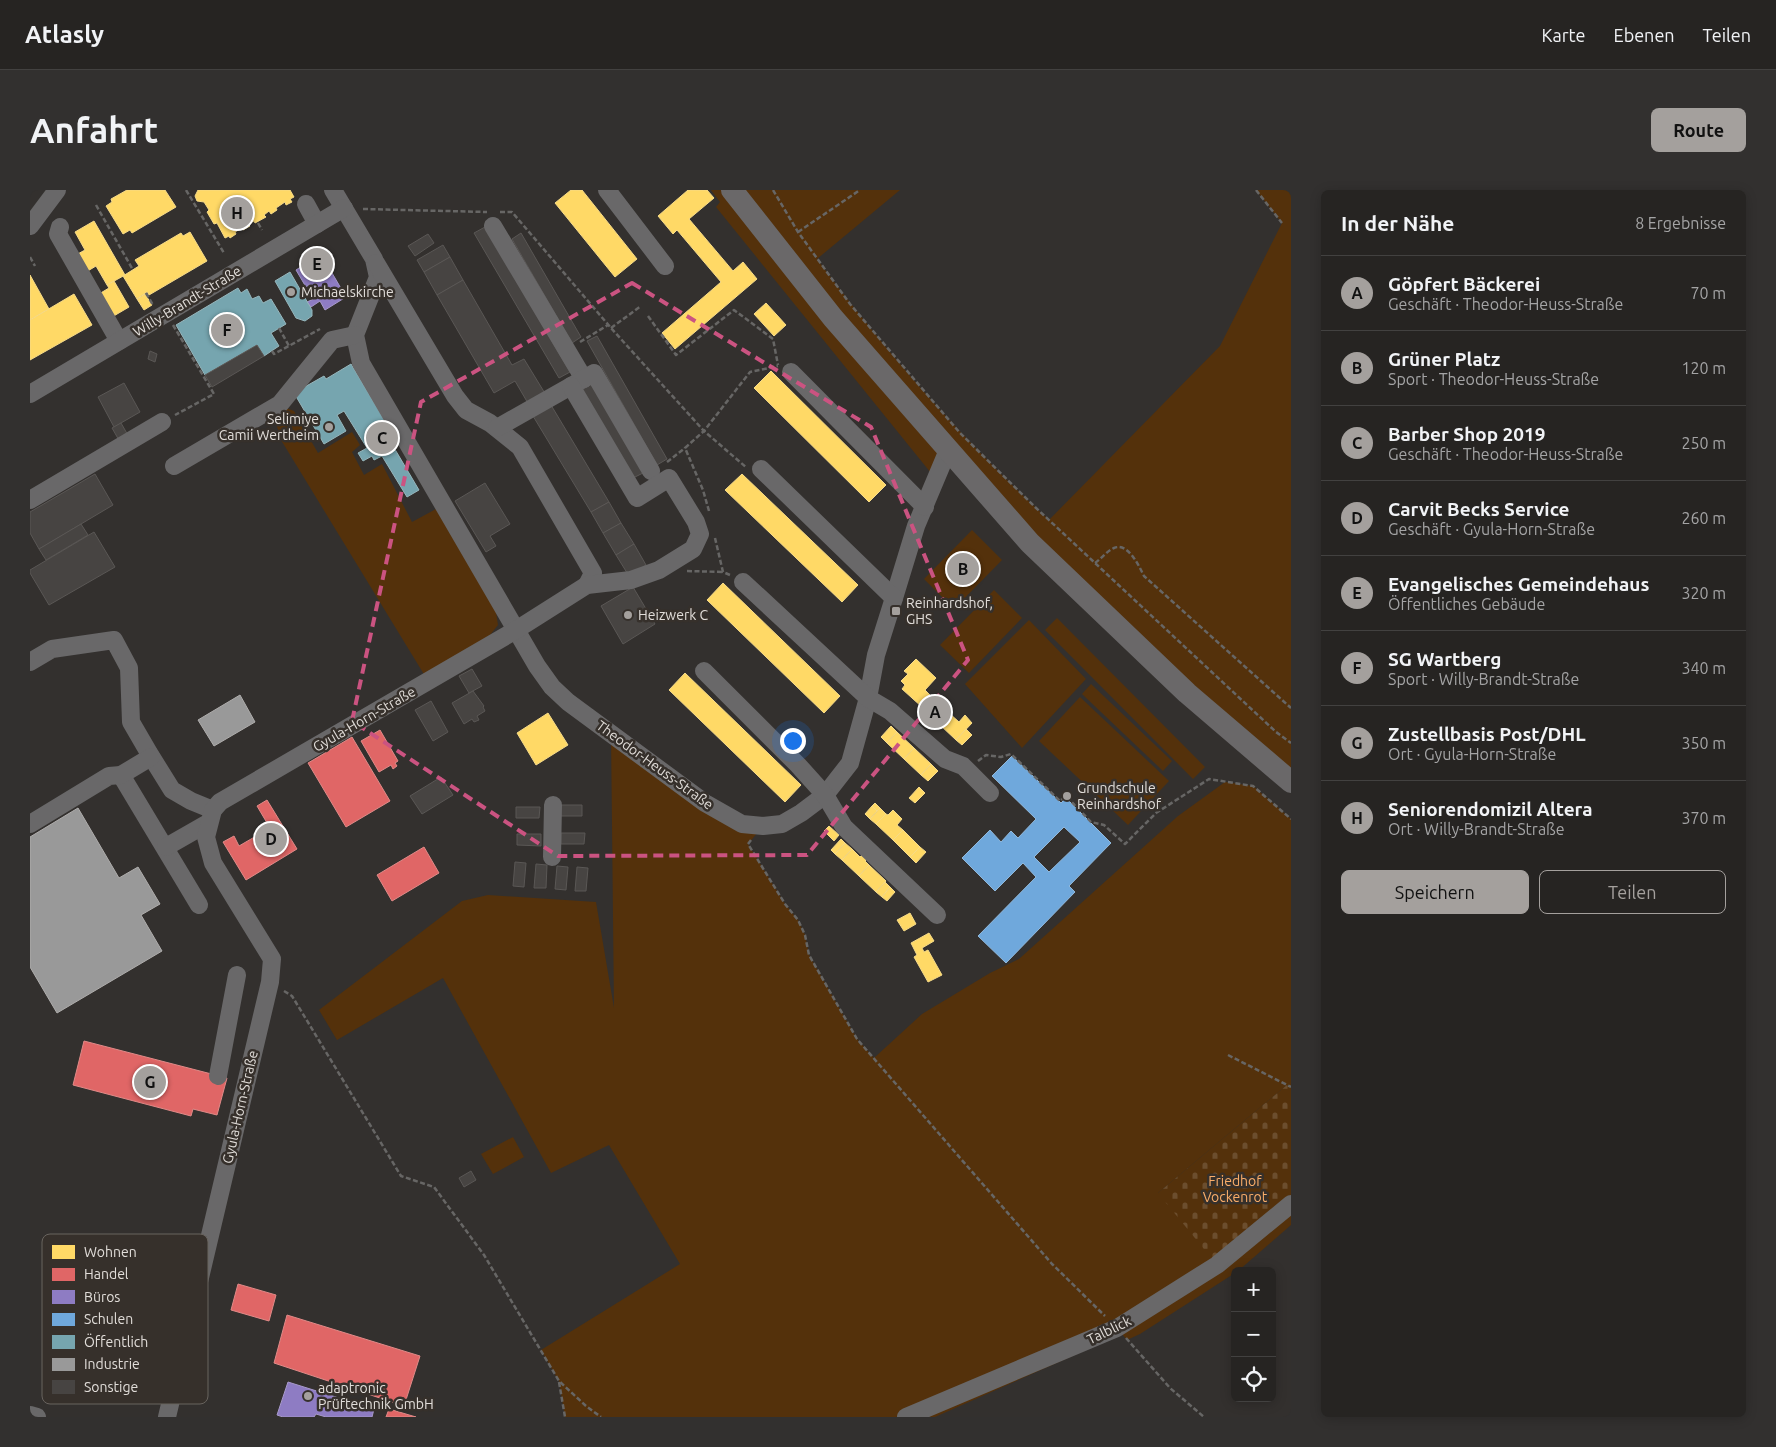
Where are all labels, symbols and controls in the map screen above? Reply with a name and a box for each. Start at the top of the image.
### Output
text: Atlasly [25,21,104,48]
text: Karte [1542,25,1586,45]
text: Ebenen [1614,25,1675,45]
text: Teilen [1703,25,1751,45]
button: Route [1651,108,1746,152]
text: Anfahrt [30,110,158,150]
pin: H [221,194,253,232]
text: In der Nähe [1341,211,1454,235]
text: 8 Ergebnisse [1635,214,1726,232]
pin: E [301,245,333,283]
street label: Willy-Brandt-Straße [130,262,244,340]
text: Göpfert Bäckerei [1388,273,1540,295]
place label: Michaelskirche [301,284,394,300]
text: A [1351,284,1363,302]
text: 70 m [1690,284,1726,302]
marker: Michaelskirche [285,286,297,298]
text: Geschäft · Theodor-Heuss-Straße [1388,295,1623,313]
pin: F [211,311,243,349]
text: Grüner Platz [1388,348,1500,370]
text: B [1352,359,1362,377]
text: 120 m [1681,359,1726,377]
text: Sport · Theodor-Heuss-Straße [1388,370,1599,388]
place label: Selimiye Camii Wertheim [219,411,319,443]
pin: C [366,419,398,457]
marker: Selimiye Camii Wertheim [323,421,335,433]
text: Barber Shop 2019 [1388,423,1545,445]
text: C [1352,434,1362,452]
text: 250 m [1681,434,1726,452]
text: Geschäft · Theodor-Heuss-Straße [1388,445,1623,463]
text: Carvit Becks Service [1388,498,1570,520]
text: D [1351,509,1363,527]
text: 260 m [1681,509,1726,527]
text: Geschäft · Gyula-Horn-Straße [1388,520,1595,538]
pin: B [947,550,979,588]
text: Evangelisches Gemeindehaus [1388,573,1649,595]
text: E [1352,584,1362,602]
text: 320 m [1681,584,1726,602]
place label: Reinhardshof, GHS [906,595,993,627]
text: Öffentliches Gebäude [1388,595,1545,613]
marker: Reinhardshof, GHS [890,605,902,617]
place label: Heizwerk C [638,607,709,623]
marker: Heizwerk C [622,609,634,621]
text: SG Wartberg [1388,648,1501,670]
text: F [1353,659,1362,677]
text: 340 m [1681,659,1726,677]
text: Sport · Willy-Brandt-Straße [1388,670,1579,688]
street label: Gyula-Horn-Straße [310,683,418,755]
pin: A [919,693,951,731]
street label: Theodor-Heuss-Straße [594,717,716,813]
text: Zustellbasis Post/DHL [1388,723,1586,745]
your location [780,728,806,754]
text: G [1351,734,1363,752]
text: 350 m [1681,734,1726,752]
text: Ort · Gyula-Horn-Straße [1388,745,1556,763]
place label: Grundschule Reinhardshof [1077,780,1162,812]
marker: Grundschule Reinhardshof [1061,790,1073,802]
text: Seniorendomizil Altera [1388,798,1593,820]
text: H [1351,809,1363,827]
text: 370 m [1681,809,1726,827]
pin: D [255,820,287,858]
text: Ort · Willy-Brandt-Straße [1388,820,1565,838]
button: Speichern [1341,870,1529,914]
button: Teilen [1539,870,1726,914]
street label: Gyula-Horn-Straße [219,1049,261,1165]
pin: G [134,1063,166,1101]
park label: Friedhof Vockenrot [1203,1173,1268,1205]
legend [42,1234,208,1404]
text: Wohnen [84,1244,137,1260]
text: Handel [84,1266,129,1282]
map controls [1231,1267,1276,1402]
button: + [1231,1267,1276,1312]
text: Büros [84,1289,120,1305]
text: Schulen [84,1311,133,1327]
button: − [1231,1312,1276,1357]
street label: Talblick [1084,1313,1134,1347]
text: Öffentlich [84,1333,148,1350]
text: Industrie [84,1356,140,1372]
button: locate [1231,1357,1276,1402]
text: Sonstige [84,1379,138,1395]
place label: adaptronic Prüftechnik GmbH [318,1380,434,1412]
marker: adaptronic Prüftechnik GmbH [302,1390,314,1402]

